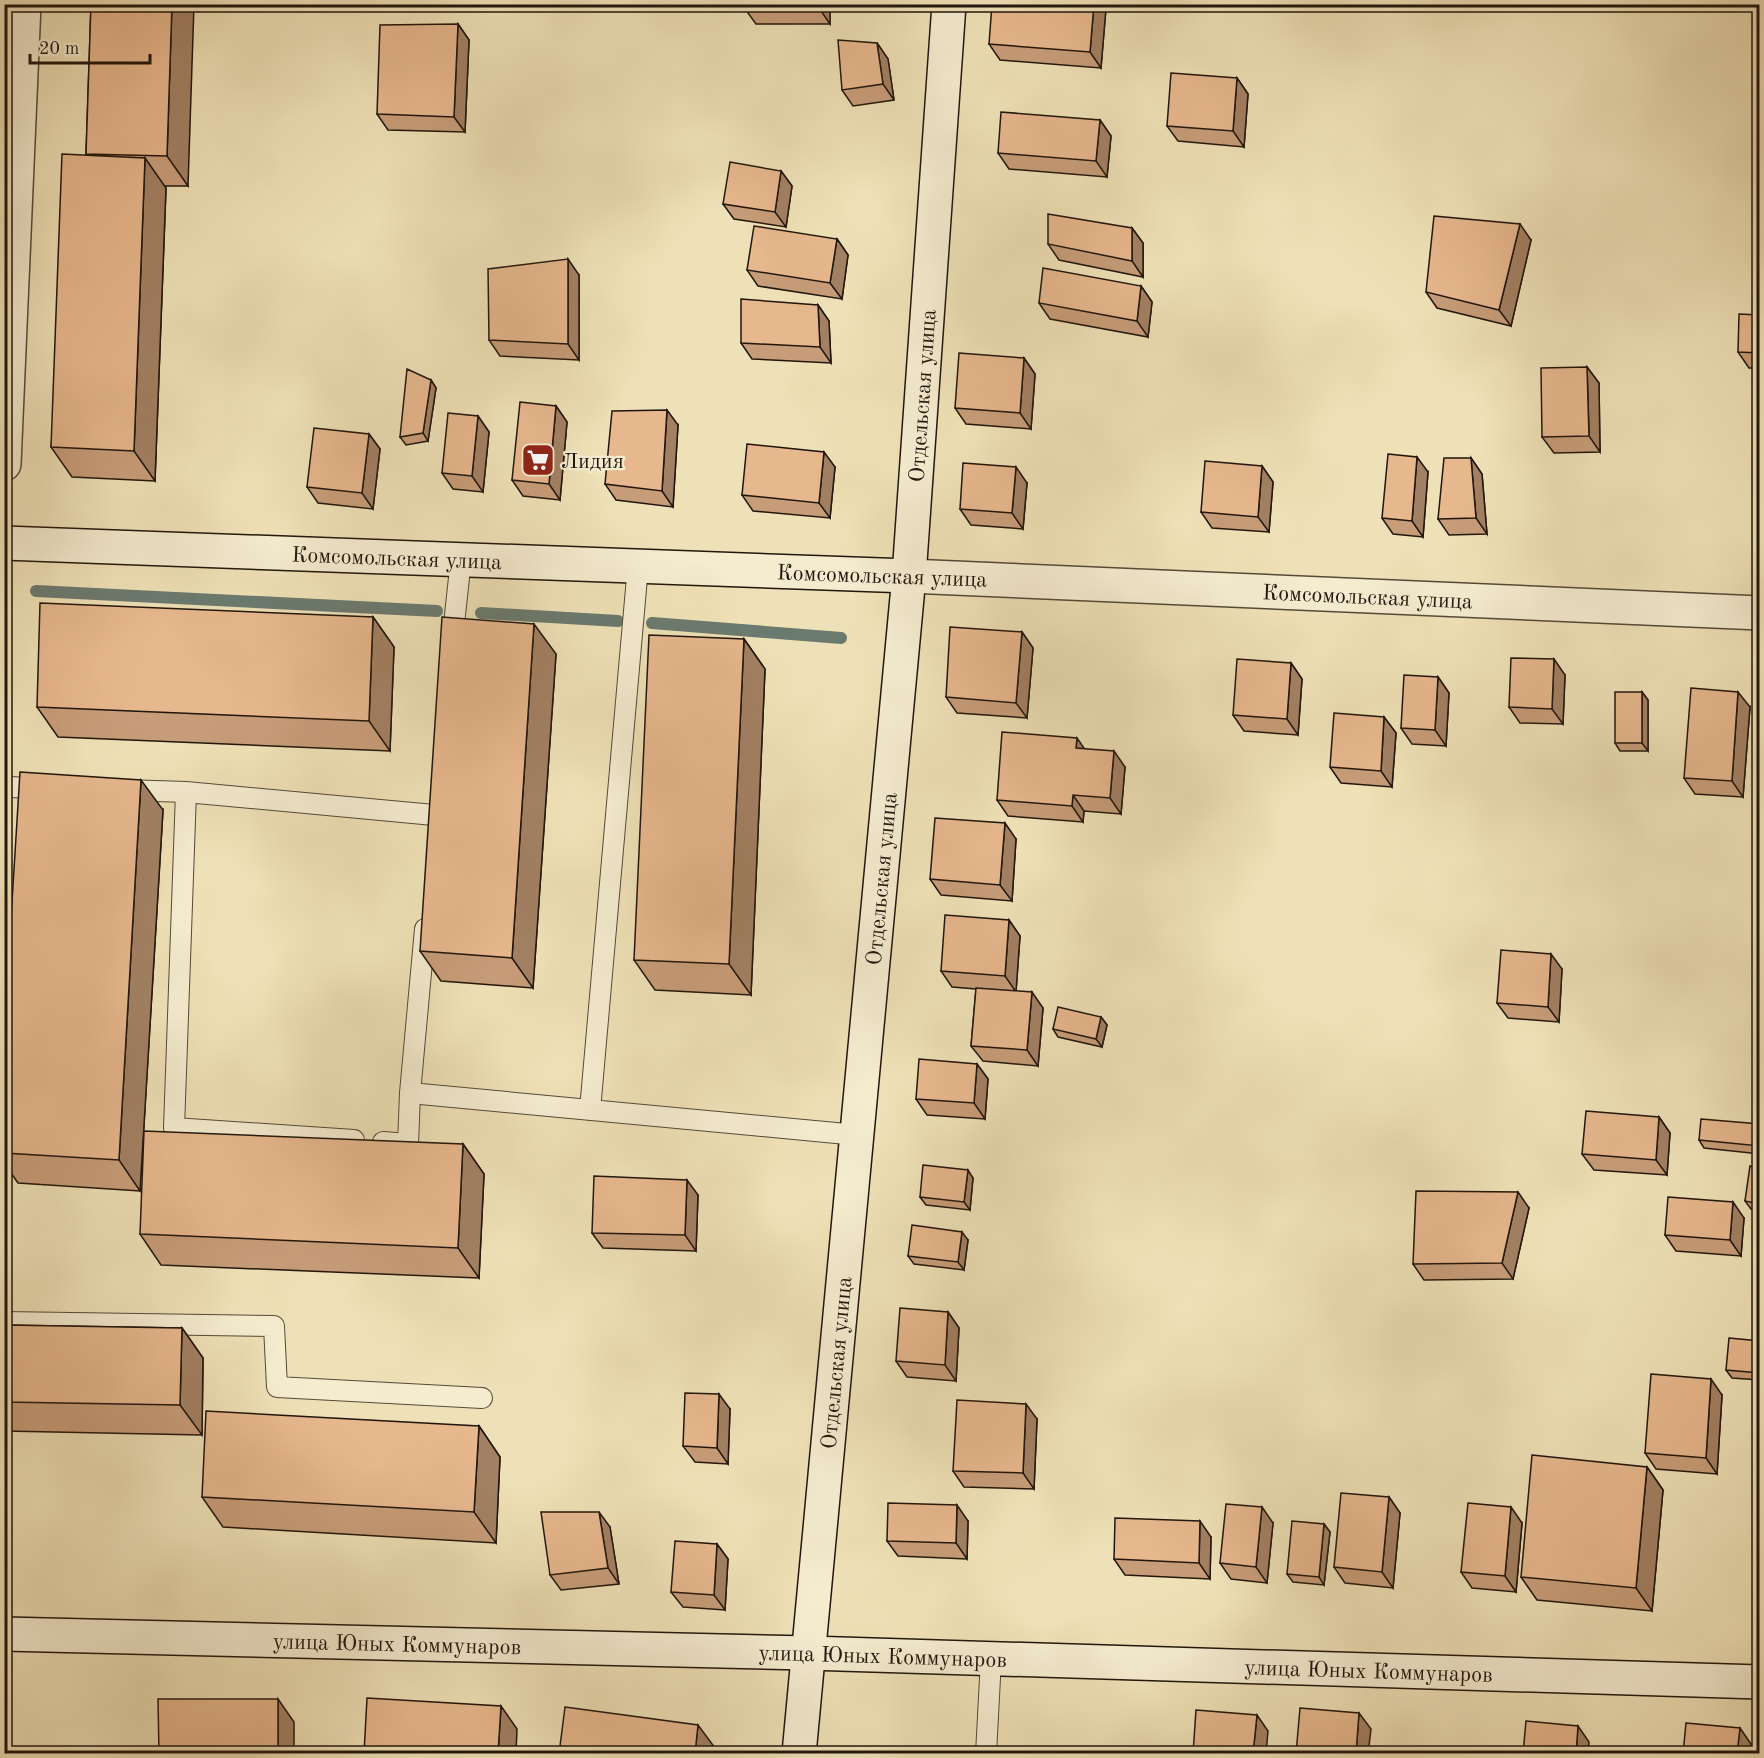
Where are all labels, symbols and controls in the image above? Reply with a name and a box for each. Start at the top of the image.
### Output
scale bar [30,27,150,65]
text: 20 m [39,40,79,58]
street label: Отдельская улица [907,308,941,483]
supermarket icon: Лидия [520,442,556,478]
place label: Лидия [561,451,624,473]
street label: Комсомольская улица [291,544,502,574]
street label: Комсомольская улица [776,562,988,592]
street label: Комсомольская улица [1262,582,1473,614]
street label: Отдельская улица [864,791,902,966]
street label: Отдельская улица [819,1275,857,1450]
street label: улица Юных Коммунаров [272,1631,521,1659]
street label: улица Юных Коммунаров [758,1643,1007,1672]
street label: улица Юных Коммунаров [1244,1657,1493,1687]

